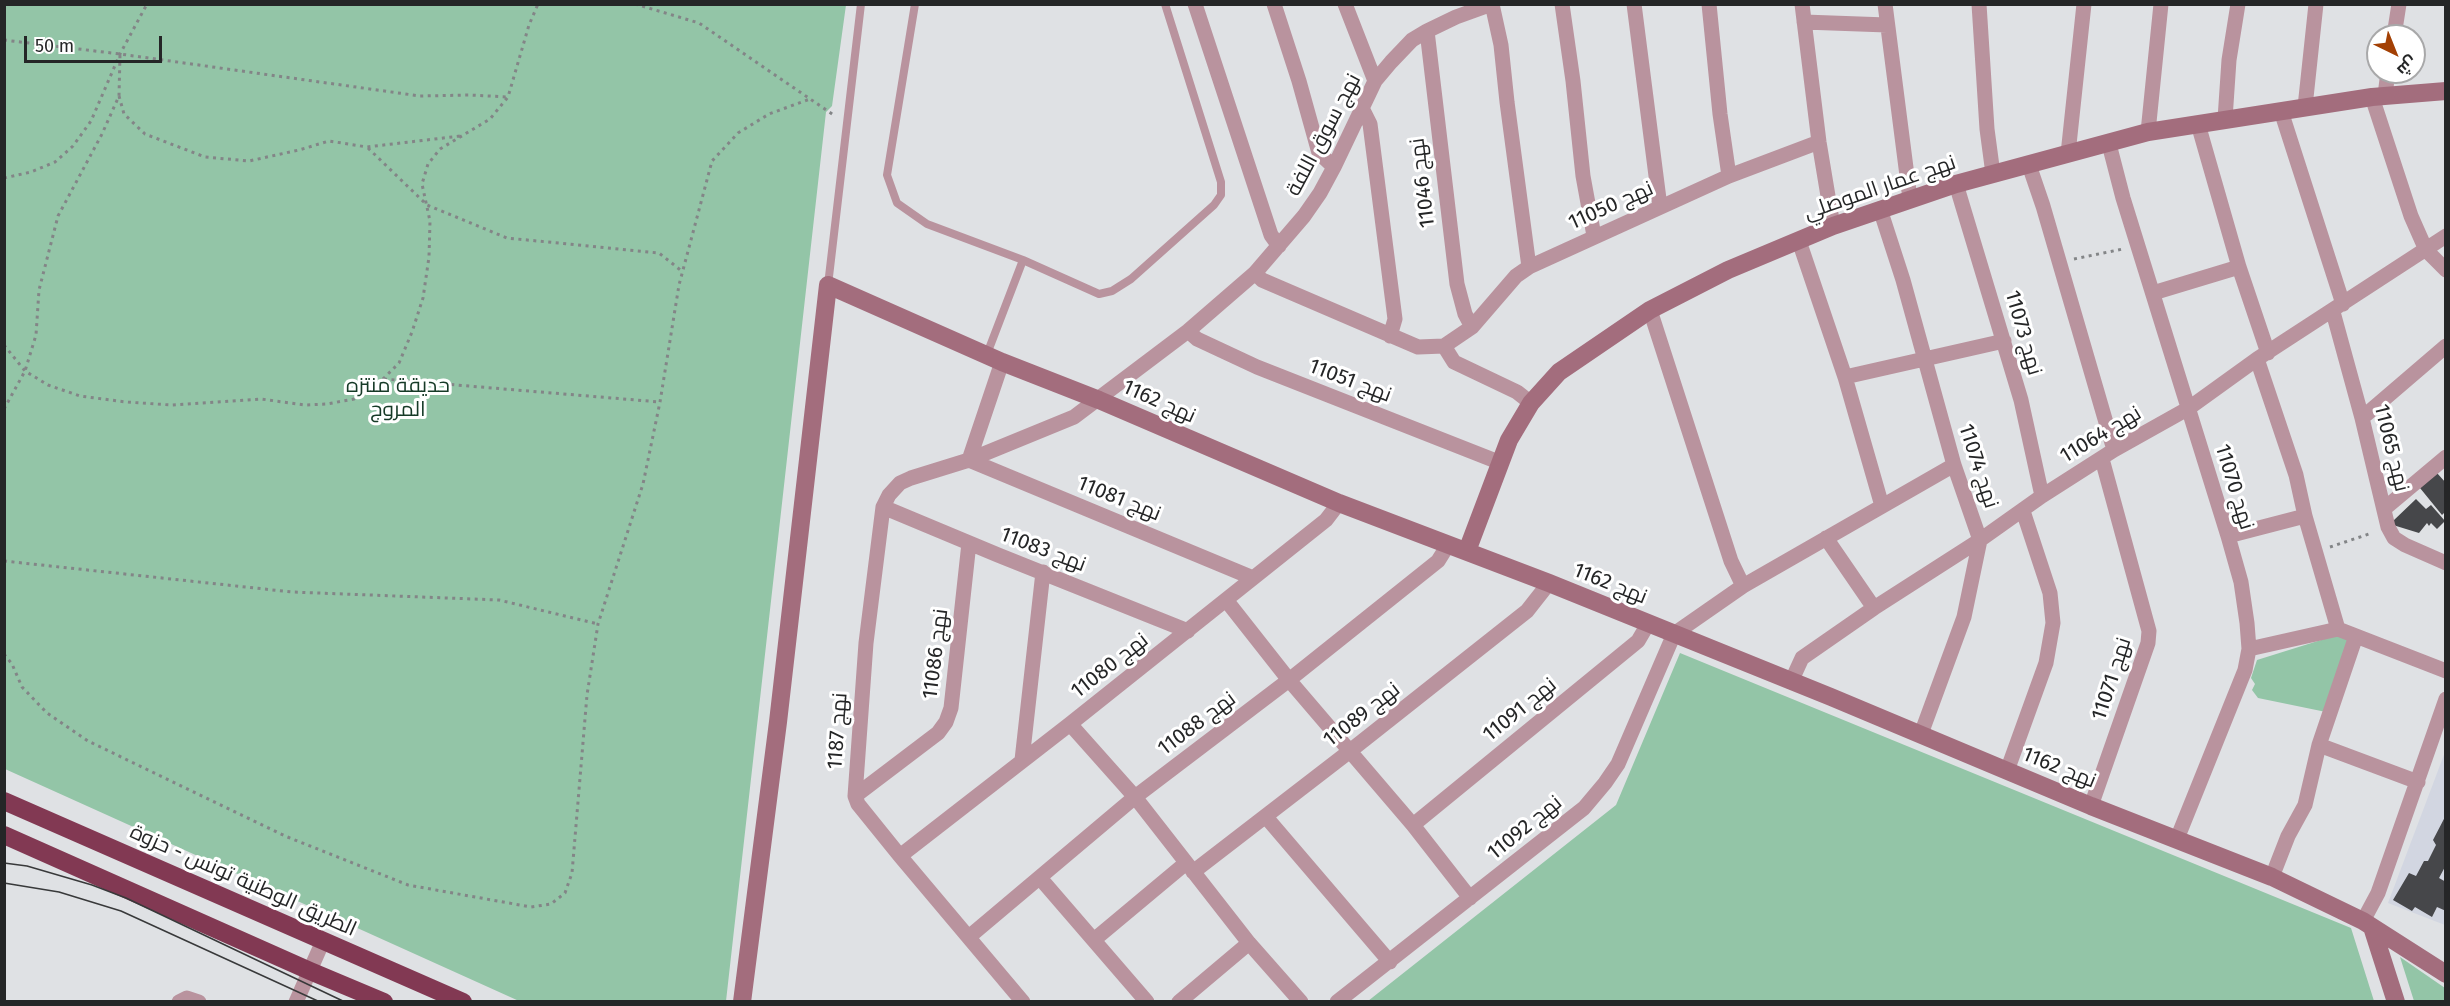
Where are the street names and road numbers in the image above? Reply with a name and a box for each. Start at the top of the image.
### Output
street label: نهج سوق اللفة [1281,70,1367,200]
street label: نهج 11046 [1405,137,1441,229]
street label: نهج عمار الموصلي [1801,150,1959,226]
street label: نهج 11050 [1565,176,1657,236]
street label: نهج 11073 [1999,288,2047,378]
street label: نهج 11051 [1305,354,1395,408]
street label: نهج 1162 [1118,375,1200,429]
street label: نهج 11064 [2056,401,2146,469]
street label: نهج 11065 [2368,402,2414,494]
street label: نهج 11074 [1953,421,2003,511]
street label: نهج 11070 [2209,441,2259,533]
street label: نهج 11081 [1074,471,1164,527]
street label: نهج 11083 [997,522,1089,578]
street label: نهج 1162 [1569,558,1651,610]
street label: نهج 11086 [918,608,954,700]
street label: نهج 11080 [1066,628,1154,704]
street label: نهج 11071 [2087,634,2137,724]
street label: نهج 11091 [1478,673,1562,747]
street label: نهج 11089 [1319,677,1405,753]
street label: نهج 11088 [1153,687,1241,761]
street label: نهج 1187 [823,692,853,770]
street label: نهج 1162 [2018,742,2100,794]
street label: نهج 11092 [1483,790,1567,866]
street label: الطريق الوطنية تونس - حزوة [126,820,360,942]

